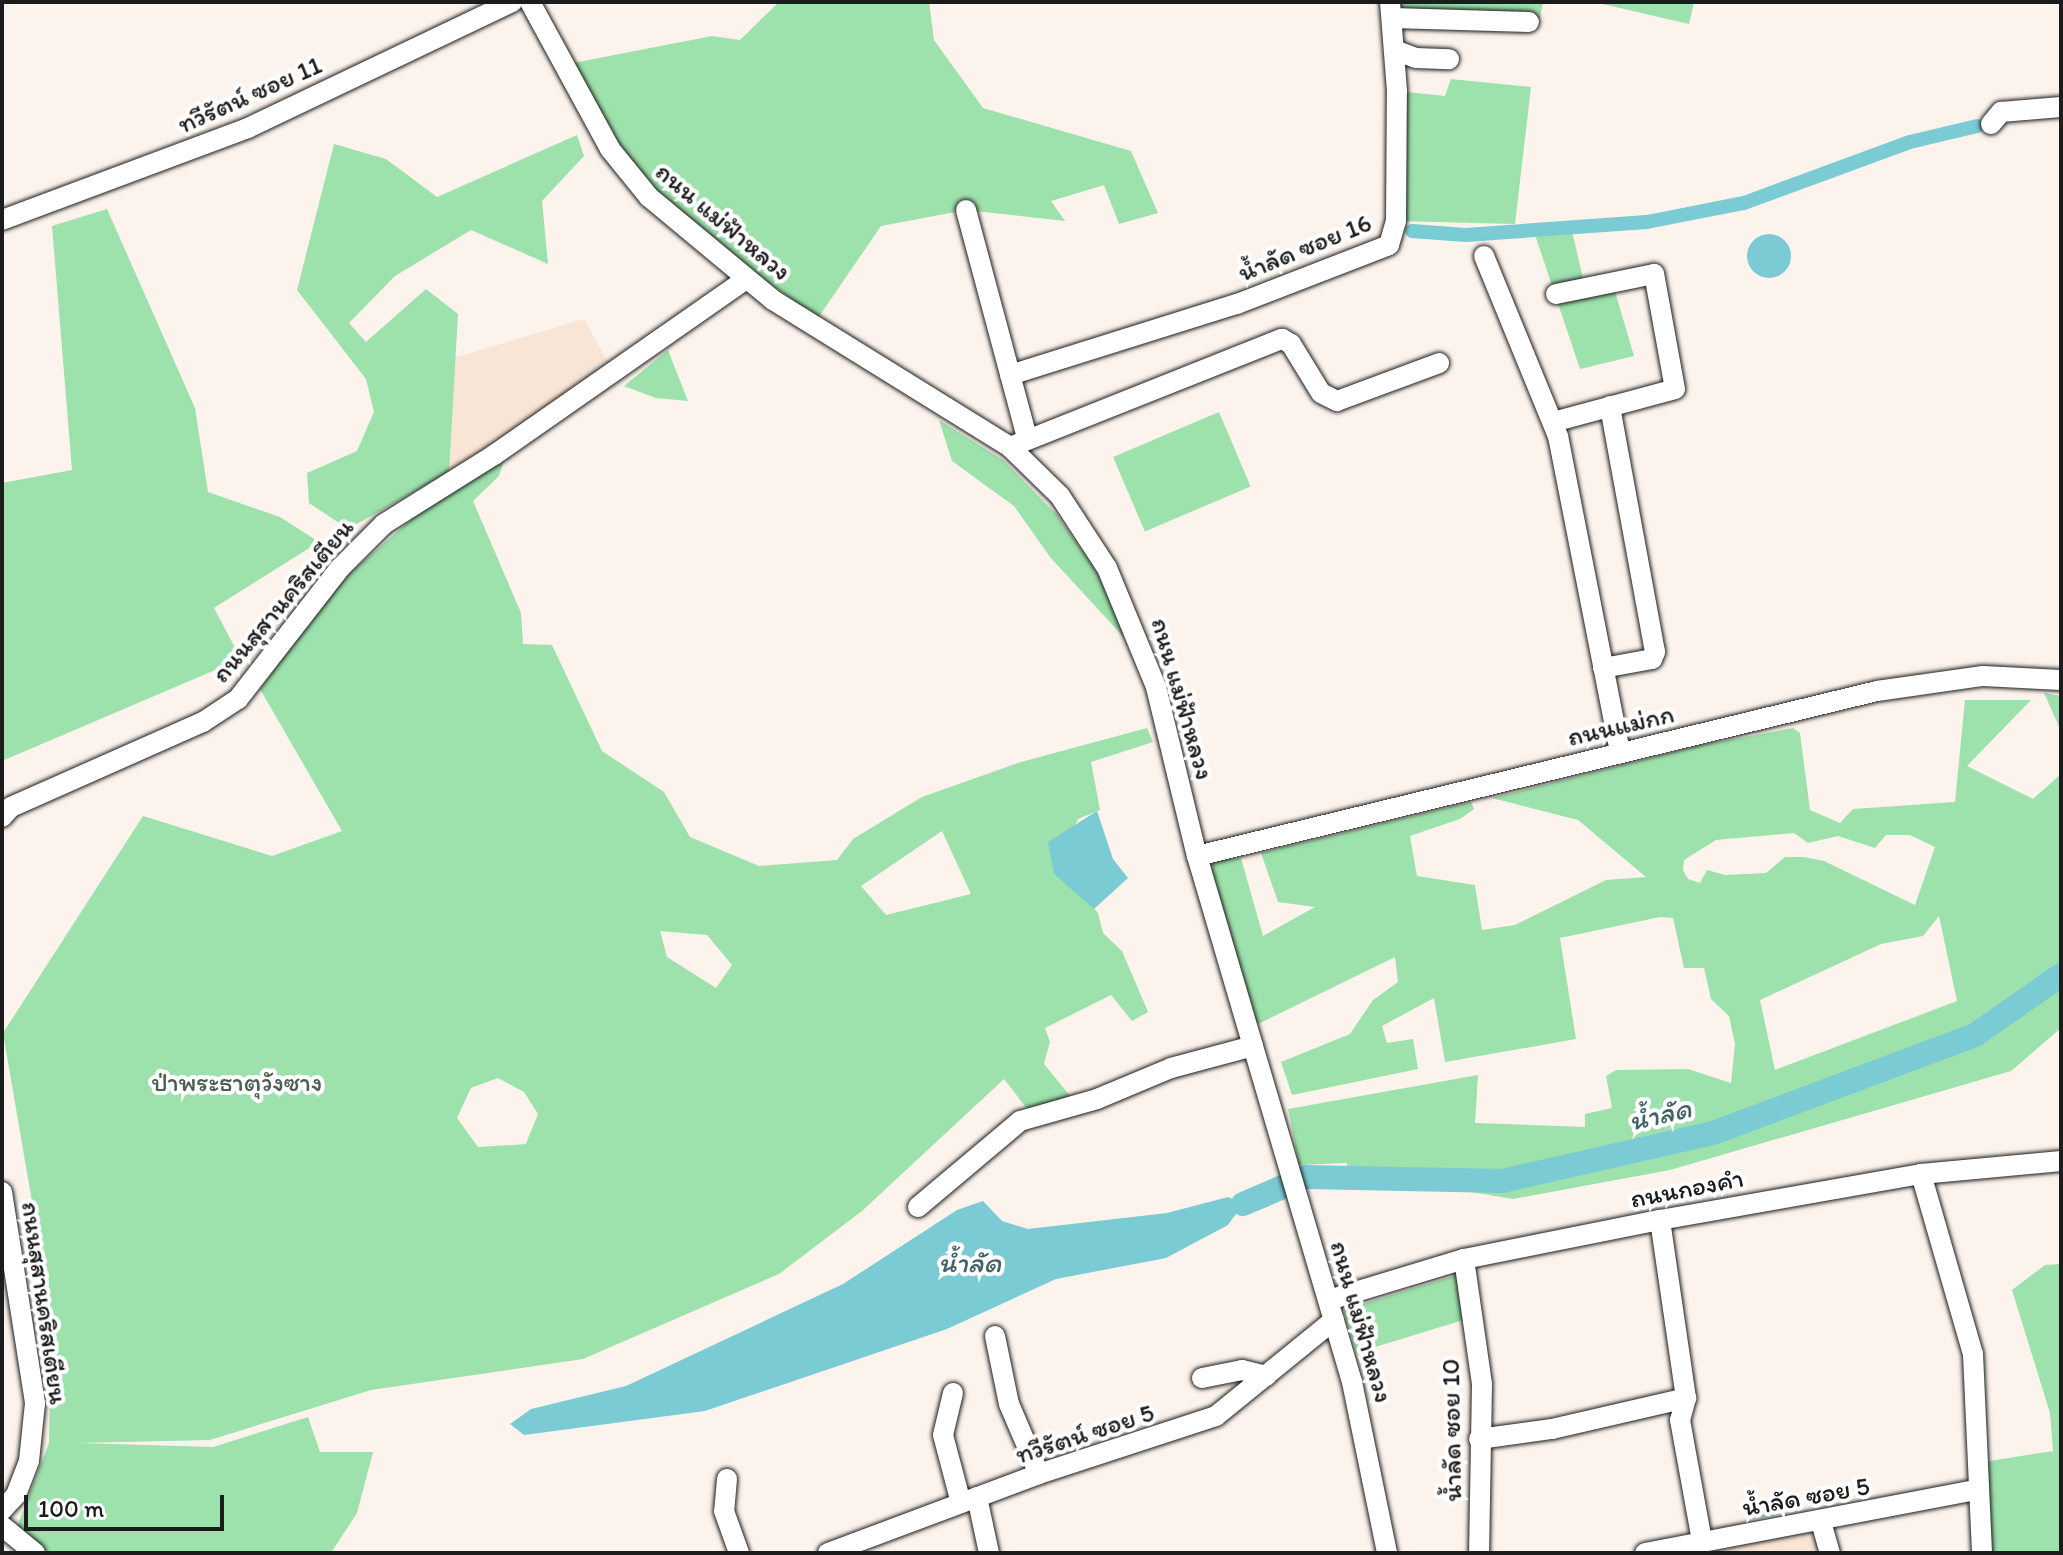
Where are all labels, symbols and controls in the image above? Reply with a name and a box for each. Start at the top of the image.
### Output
street label: ทวีรัตน์ ซอย 11 [173,49,327,141]
street label: ถนน แม่ฟ้าหลวง [649,156,797,288]
street label: น้ำลัด ซอย 16 [1234,207,1376,289]
street label: ถนนสุสานคริสเตียน [205,513,361,689]
street label: ถนน แม่ฟ้าหลวง [1144,614,1220,784]
street label: ถนนแม่กก [1565,699,1677,753]
park label: ป่าพระธาตุวังซาง [152,1067,322,1099]
water label: น้ำลัด [1626,1091,1694,1137]
street label: ถนนกองคำ [1628,1163,1746,1215]
street label: ถนนสุสานคริสเตียน [14,1200,74,1406]
street label: ถนน แม่ฟ้าหลวง [1323,1237,1399,1407]
water label: น้ำลัด [939,1245,1001,1279]
street label: น้ำลัด ซอย 10 [1435,1358,1469,1502]
street label: ทวีรัตน์ ซอย 5 [1012,1397,1158,1471]
street label: น้ำลัด ซอย 5 [1740,1470,1872,1524]
scale bar [28,1479,228,1529]
text: 100 m [38,1494,104,1523]

